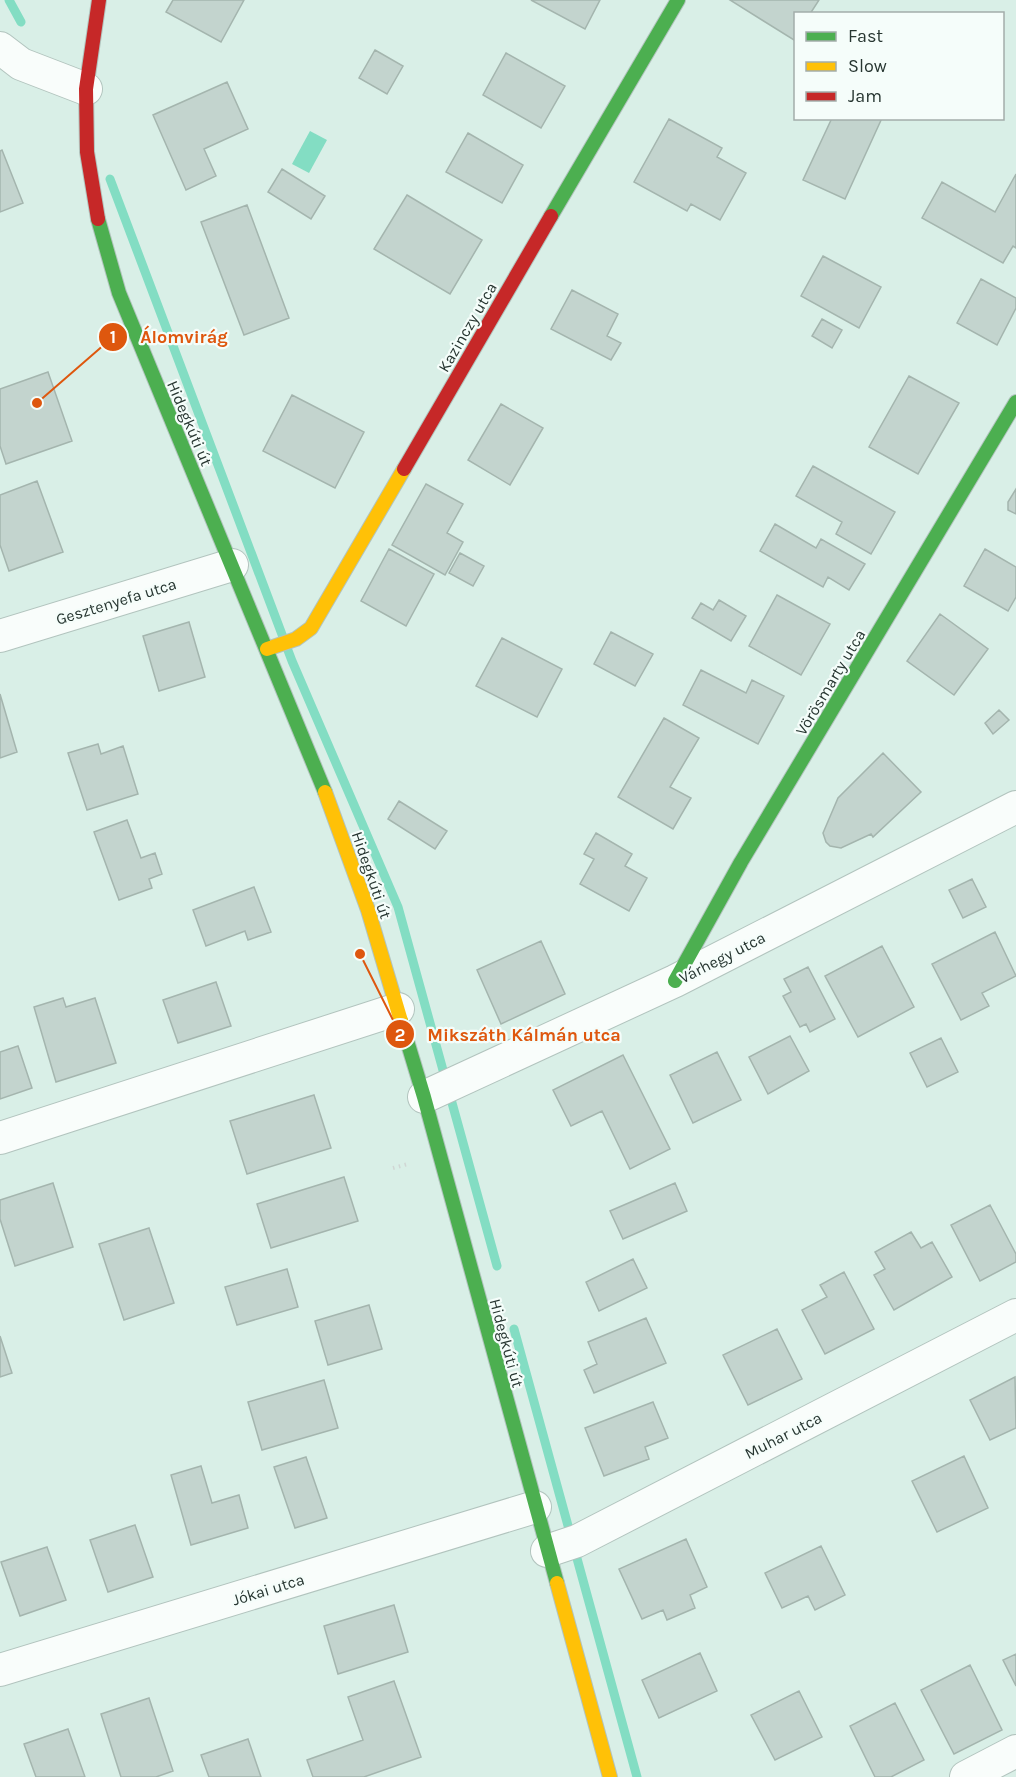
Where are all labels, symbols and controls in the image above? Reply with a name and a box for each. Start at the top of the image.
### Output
legend [794,12,1004,120]
text: Fast [848,25,883,47]
text: Slow [848,55,887,77]
text: Jam [848,85,882,107]
street label: Kazinczy utca [434,279,501,375]
callout: Álomvirág [98,319,239,355]
text: Álomvirág [140,325,228,348]
text: 1 [110,326,116,348]
street label: Hidegkúti út [163,378,216,469]
street label: Gesztenyefa utca [54,574,179,629]
street label: Vörösmarty utca [791,626,869,738]
street label: Hidegkúti út [348,829,395,921]
street label: Várhegy utca [676,928,769,987]
callout: Mikszáth Kálmán utca [385,1016,632,1052]
text: 2 [395,1024,405,1046]
text: Mikszáth Kálmán utca [427,1024,621,1046]
street label: Hidegkúti út [486,1297,527,1390]
street label: Muhar utca [741,1408,825,1463]
street label: Jókai utca [230,1570,306,1609]

